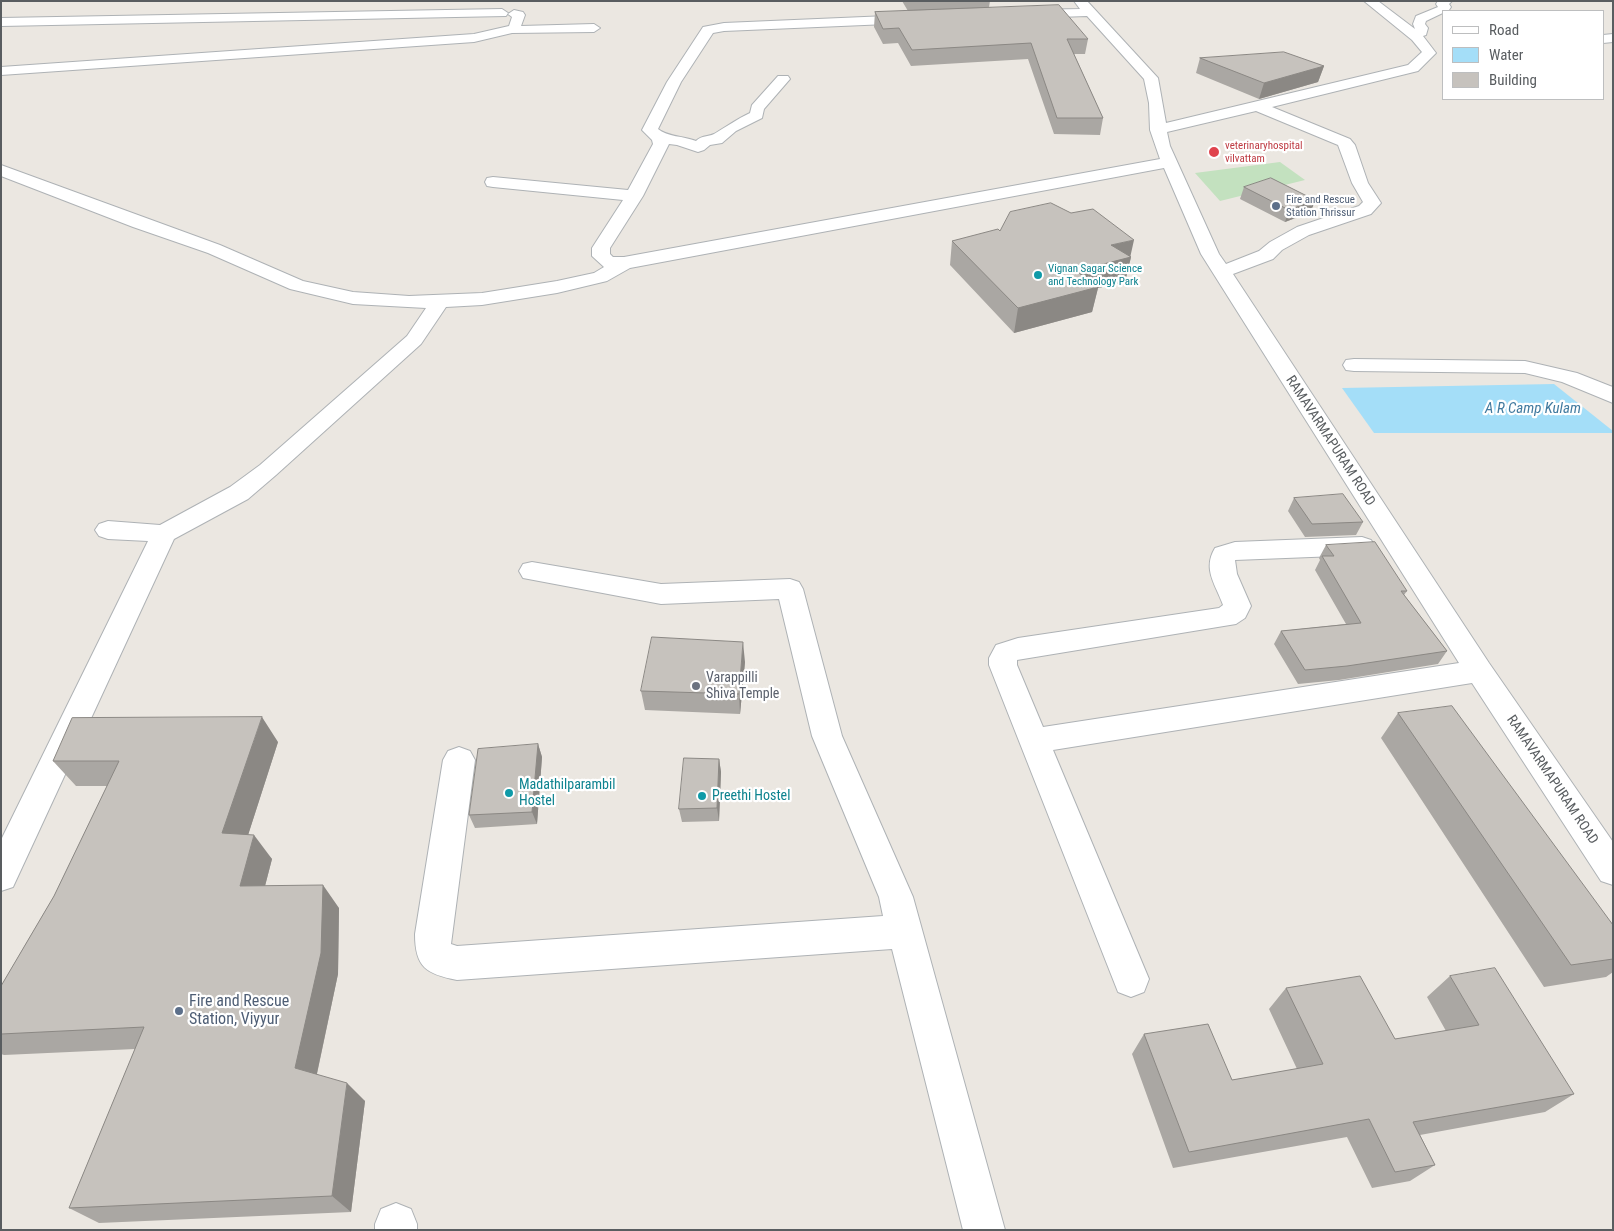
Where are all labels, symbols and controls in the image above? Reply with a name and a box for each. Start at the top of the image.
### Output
legend [1442,10,1604,100]
text: Road [1489,21,1519,39]
text: Water [1489,46,1523,64]
text: Building [1489,71,1537,89]
place label: veterinaryhospital vilvattam [1225,139,1303,165]
marker: veterinaryhospital vilvattam [1207,145,1221,159]
place label: Fire and Rescue Station Thrissur [1286,193,1355,219]
marker: Fire and Rescue Station Thrissur [1270,200,1282,212]
place label: Vignan Sagar Science and Technology Park [1048,262,1142,288]
marker: Vignan Sagar Science and Technology Park [1032,269,1044,281]
street label: RAMAVARMAPURAM ROAD [1282,373,1378,509]
water label: A R Camp Kulam [1485,400,1581,418]
place label: Varappilli Shiva Temple [706,670,779,702]
marker: Varappilli Shiva Temple [690,680,702,692]
street label: RAMAVARMAPURAM ROAD [1503,712,1601,848]
place label: Madathilparambil Hostel [519,777,615,810]
marker: Madathilparambil Hostel [503,787,515,799]
place label: Preethi Hostel [712,788,790,804]
marker: Preethi Hostel [696,790,708,802]
place label: Fire and Rescue Station, Viyyur [189,992,289,1030]
marker: Fire and Rescue Station, Viyyur [173,1005,185,1017]

